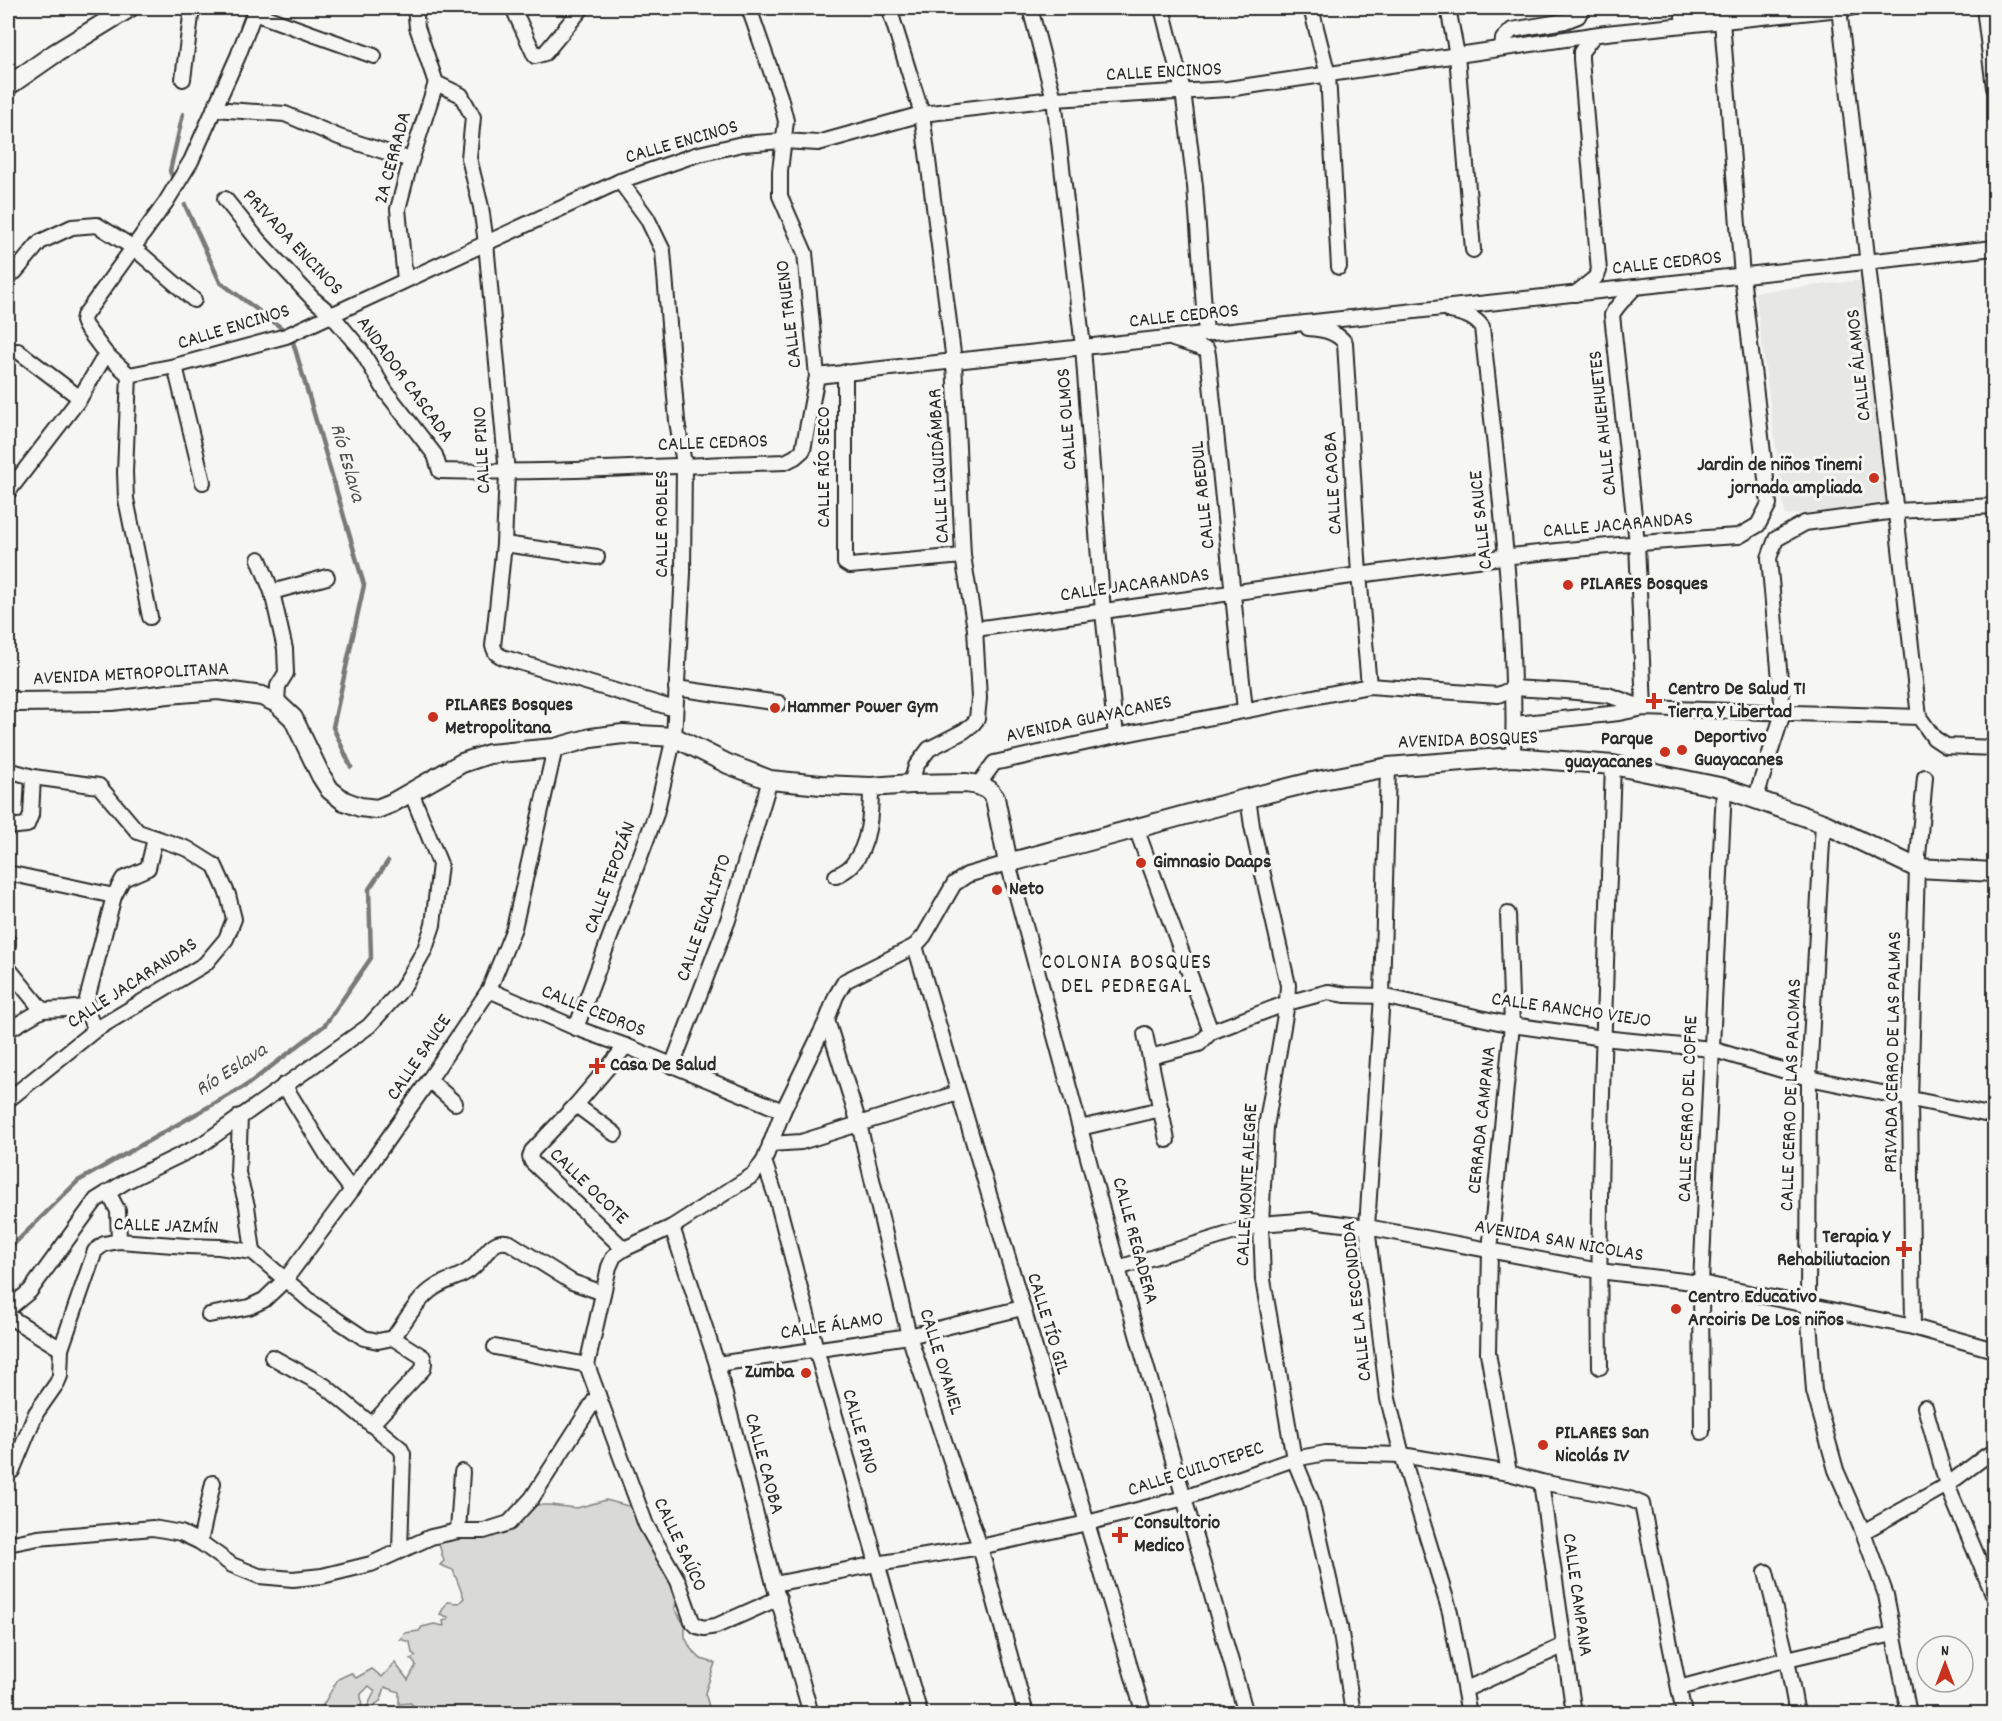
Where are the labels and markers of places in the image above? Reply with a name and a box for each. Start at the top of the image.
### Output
place label: Jardin de niños Tinemi jornada ampliada [1697,452,1863,503]
marker: Jardin de niños Tinemi jornada ampliada [1867,471,1881,485]
place label: PILARES Bosques [1580,571,1708,599]
marker: PILARES Bosques [1561,578,1575,592]
place label: Centro De Salud T1 Tierra Y Libertad [1668,676,1806,727]
place label: PILARES Bosques Metropolitana [445,692,573,743]
marker: Centro De Salud T1 Tierra Y Libertad [1645,692,1663,710]
place label: Hammer Power Gym [787,694,939,722]
marker: Hammer Power Gym [768,701,782,715]
marker: PILARES Bosques Metropolitana [426,710,440,724]
place label: Deportivo Guayacanes [1694,724,1783,775]
place label: Parque guayacanes [1565,726,1653,777]
marker: Deportivo Guayacanes [1675,743,1689,757]
marker: Parque guayacanes [1658,745,1672,759]
place label: Gimnasio Daaps [1153,849,1271,877]
marker: Gimnasio Daaps [1134,856,1148,870]
place label: Neto [1009,876,1044,904]
marker: Neto [990,883,1004,897]
place label: Casa De Salud [610,1052,716,1080]
marker: Casa De Salud [588,1057,606,1075]
place label: Terapia Y Rehabiliutacion [1777,1224,1892,1275]
marker: Terapia Y Rehabiliutacion [1895,1240,1913,1258]
place label: Centro Educativo Arcoiris De Los niños [1688,1284,1844,1335]
marker: Centro Educativo Arcoiris De Los niños [1669,1302,1683,1316]
place label: Zumba [745,1359,795,1387]
marker: Zumba [799,1366,813,1380]
place label: PILARES San Nicolás IV [1555,1420,1649,1471]
marker: PILARES San Nicolás IV [1536,1438,1550,1452]
place label: Consultorio Medico [1134,1510,1220,1561]
marker: Consultorio Medico [1111,1526,1129,1544]

